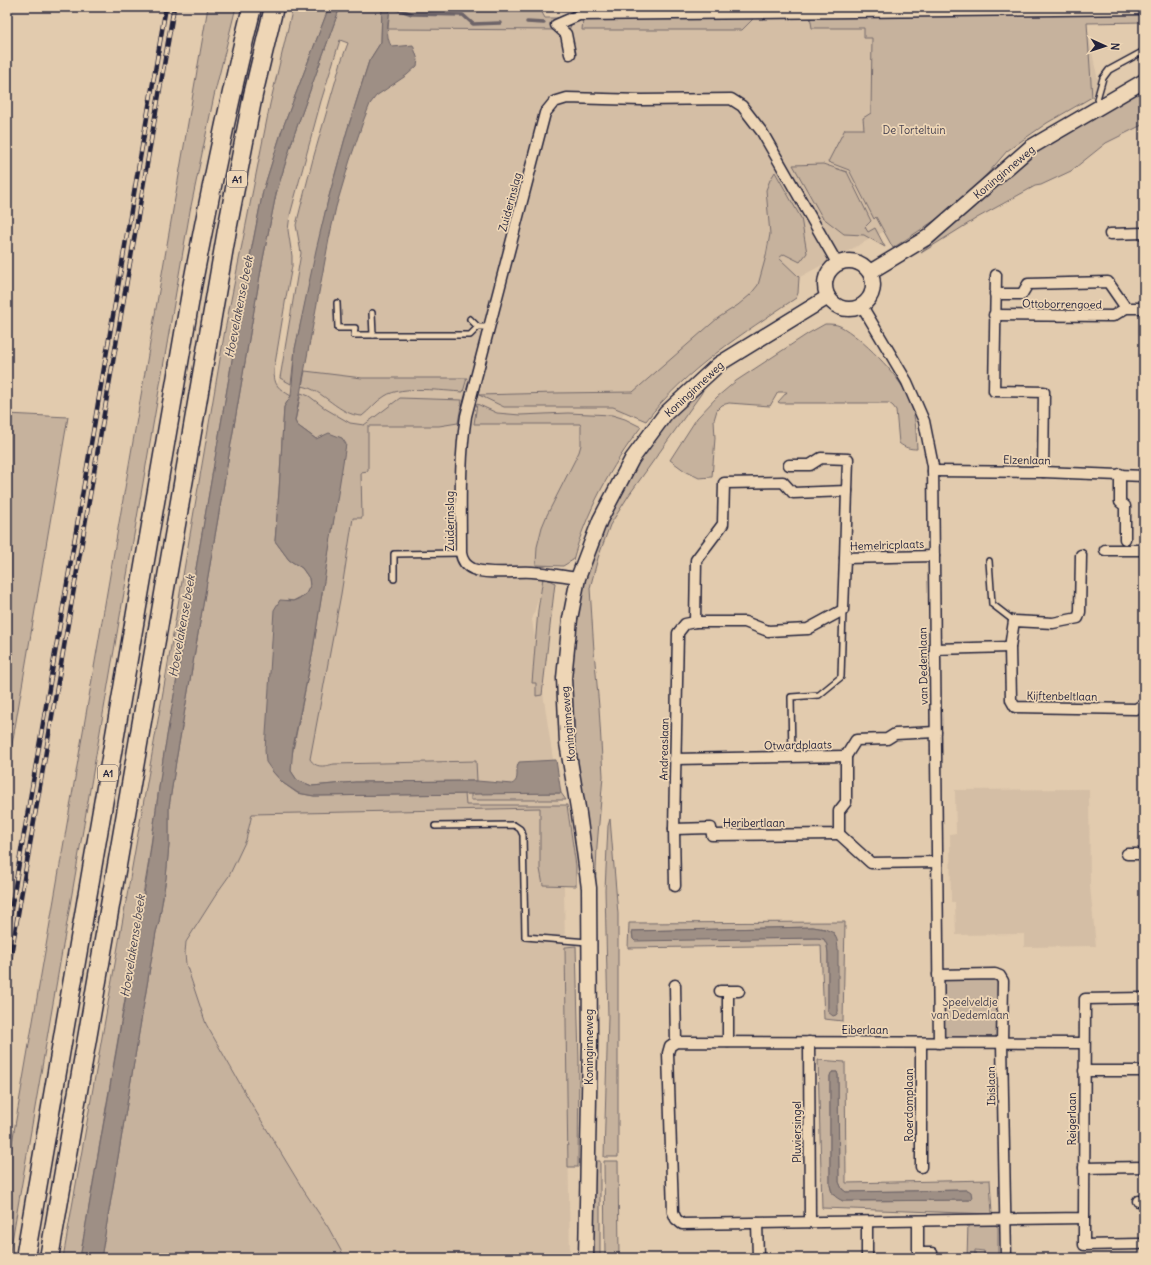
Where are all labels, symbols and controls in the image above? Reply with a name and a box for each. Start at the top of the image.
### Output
north arrow [1085,26,1125,66]
text: N [1108,42,1122,51]
park label: De Torteltuin [883,123,946,137]
street label: Koninginneweg [970,142,1038,202]
road number: A1 [227,171,247,187]
street label: Zuiderinslag [495,171,525,233]
water label: Hoevelakense beek [221,254,256,359]
street label: Ottoborrengoed [1022,296,1103,312]
street label: Koninginneweg [661,358,727,420]
street label: Elzenlaan [1003,453,1051,467]
street label: Zuiderinslag [443,491,457,551]
street label: Hemelricplaats [850,537,924,553]
water label: Hoevelakense beek [165,573,198,678]
street label: van Dedemlaan [915,627,931,705]
street label: Koninginneweg [558,686,578,762]
street label: Kijftenbeltlaan [1027,688,1097,704]
street label: Andreaslaan [656,718,672,780]
street label: Otwardplaats [764,737,832,753]
road number: A1 [98,765,118,781]
street label: Heribertlaan [723,816,785,830]
water label: Hoevelakense beek [117,893,148,998]
park label: Speelveldje van Dedemlaan [931,995,1009,1022]
street label: Koninginneweg [582,1009,596,1085]
street label: Eiberlaan [842,1023,888,1037]
street label: Ibislaan [984,1066,998,1106]
street label: Roerdomplaan [902,1068,916,1142]
street label: Reigerlaan [1065,1092,1079,1146]
street label: Pluviersingel [790,1101,804,1163]

